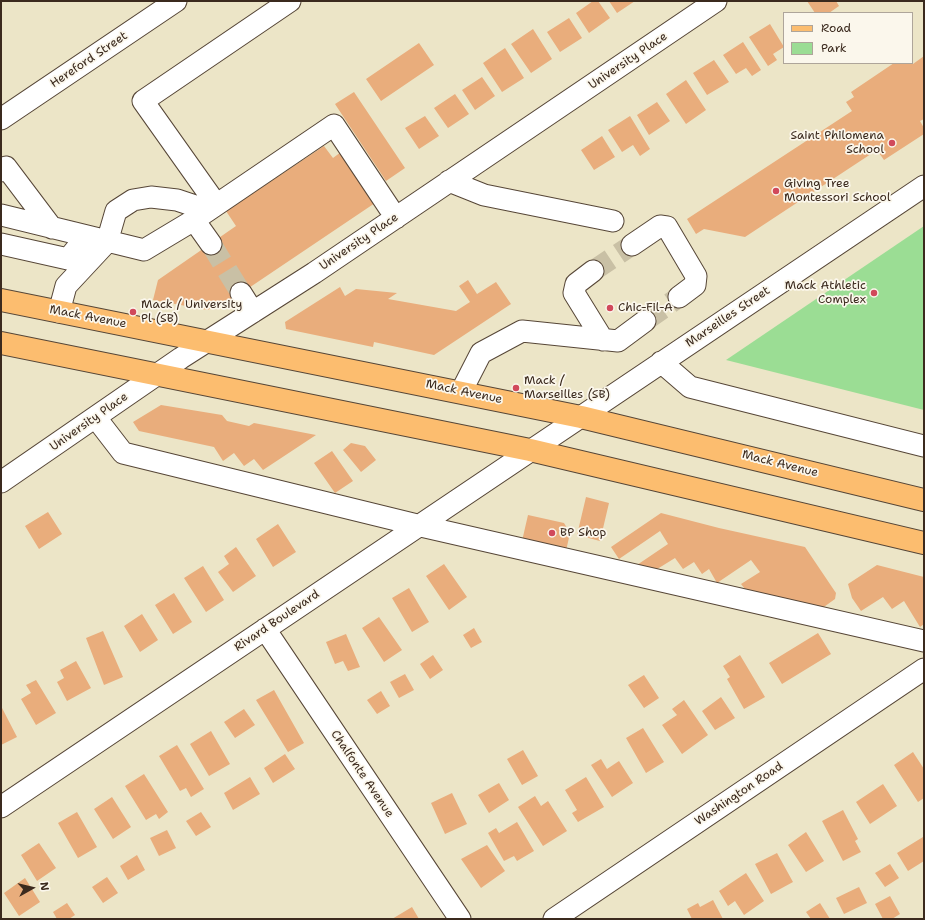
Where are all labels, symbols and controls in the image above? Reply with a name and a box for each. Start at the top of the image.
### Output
legend [783,12,913,64]
text: Road [821,20,851,36]
street label: Hereford Street [48,29,130,91]
street label: University Place [586,29,670,93]
text: Park [821,40,847,56]
place label: Saint Philomena School [790,129,884,157]
marker: Saint Philomena School [887,138,897,148]
place label: Giving Tree Montessori School [784,177,891,205]
marker: Giving Tree Montessori School [771,186,781,196]
street label: University Place [317,210,401,274]
place label: Mack Athletic Complex [785,279,866,307]
street label: Marseilles Street [683,283,773,351]
marker: Mack Athletic Complex [869,288,879,298]
place label: Mack / University Pl (SB) [141,298,242,326]
place label: Chic-Fil-A [618,301,673,315]
street label: Mack Avenue [48,302,128,332]
marker: Chic-Fil-A [605,303,615,313]
marker: Mack / University Pl (SB) [128,307,138,317]
place label: Mack / Marseilles (SB) [524,374,610,402]
street label: Mack Avenue [424,377,504,407]
marker: Mack / Marseilles (SB) [511,383,521,393]
street label: University Place [47,390,131,454]
street label: Mack Avenue [740,448,820,480]
place label: BP Shop [560,526,606,540]
marker: BP Shop [547,528,557,538]
street label: Rivard Boulevard [232,587,322,655]
street label: Chalfonte Avenue [328,728,396,820]
street label: Washington Road [692,759,786,829]
north arrow [12,868,52,908]
text: N [36,881,52,892]

